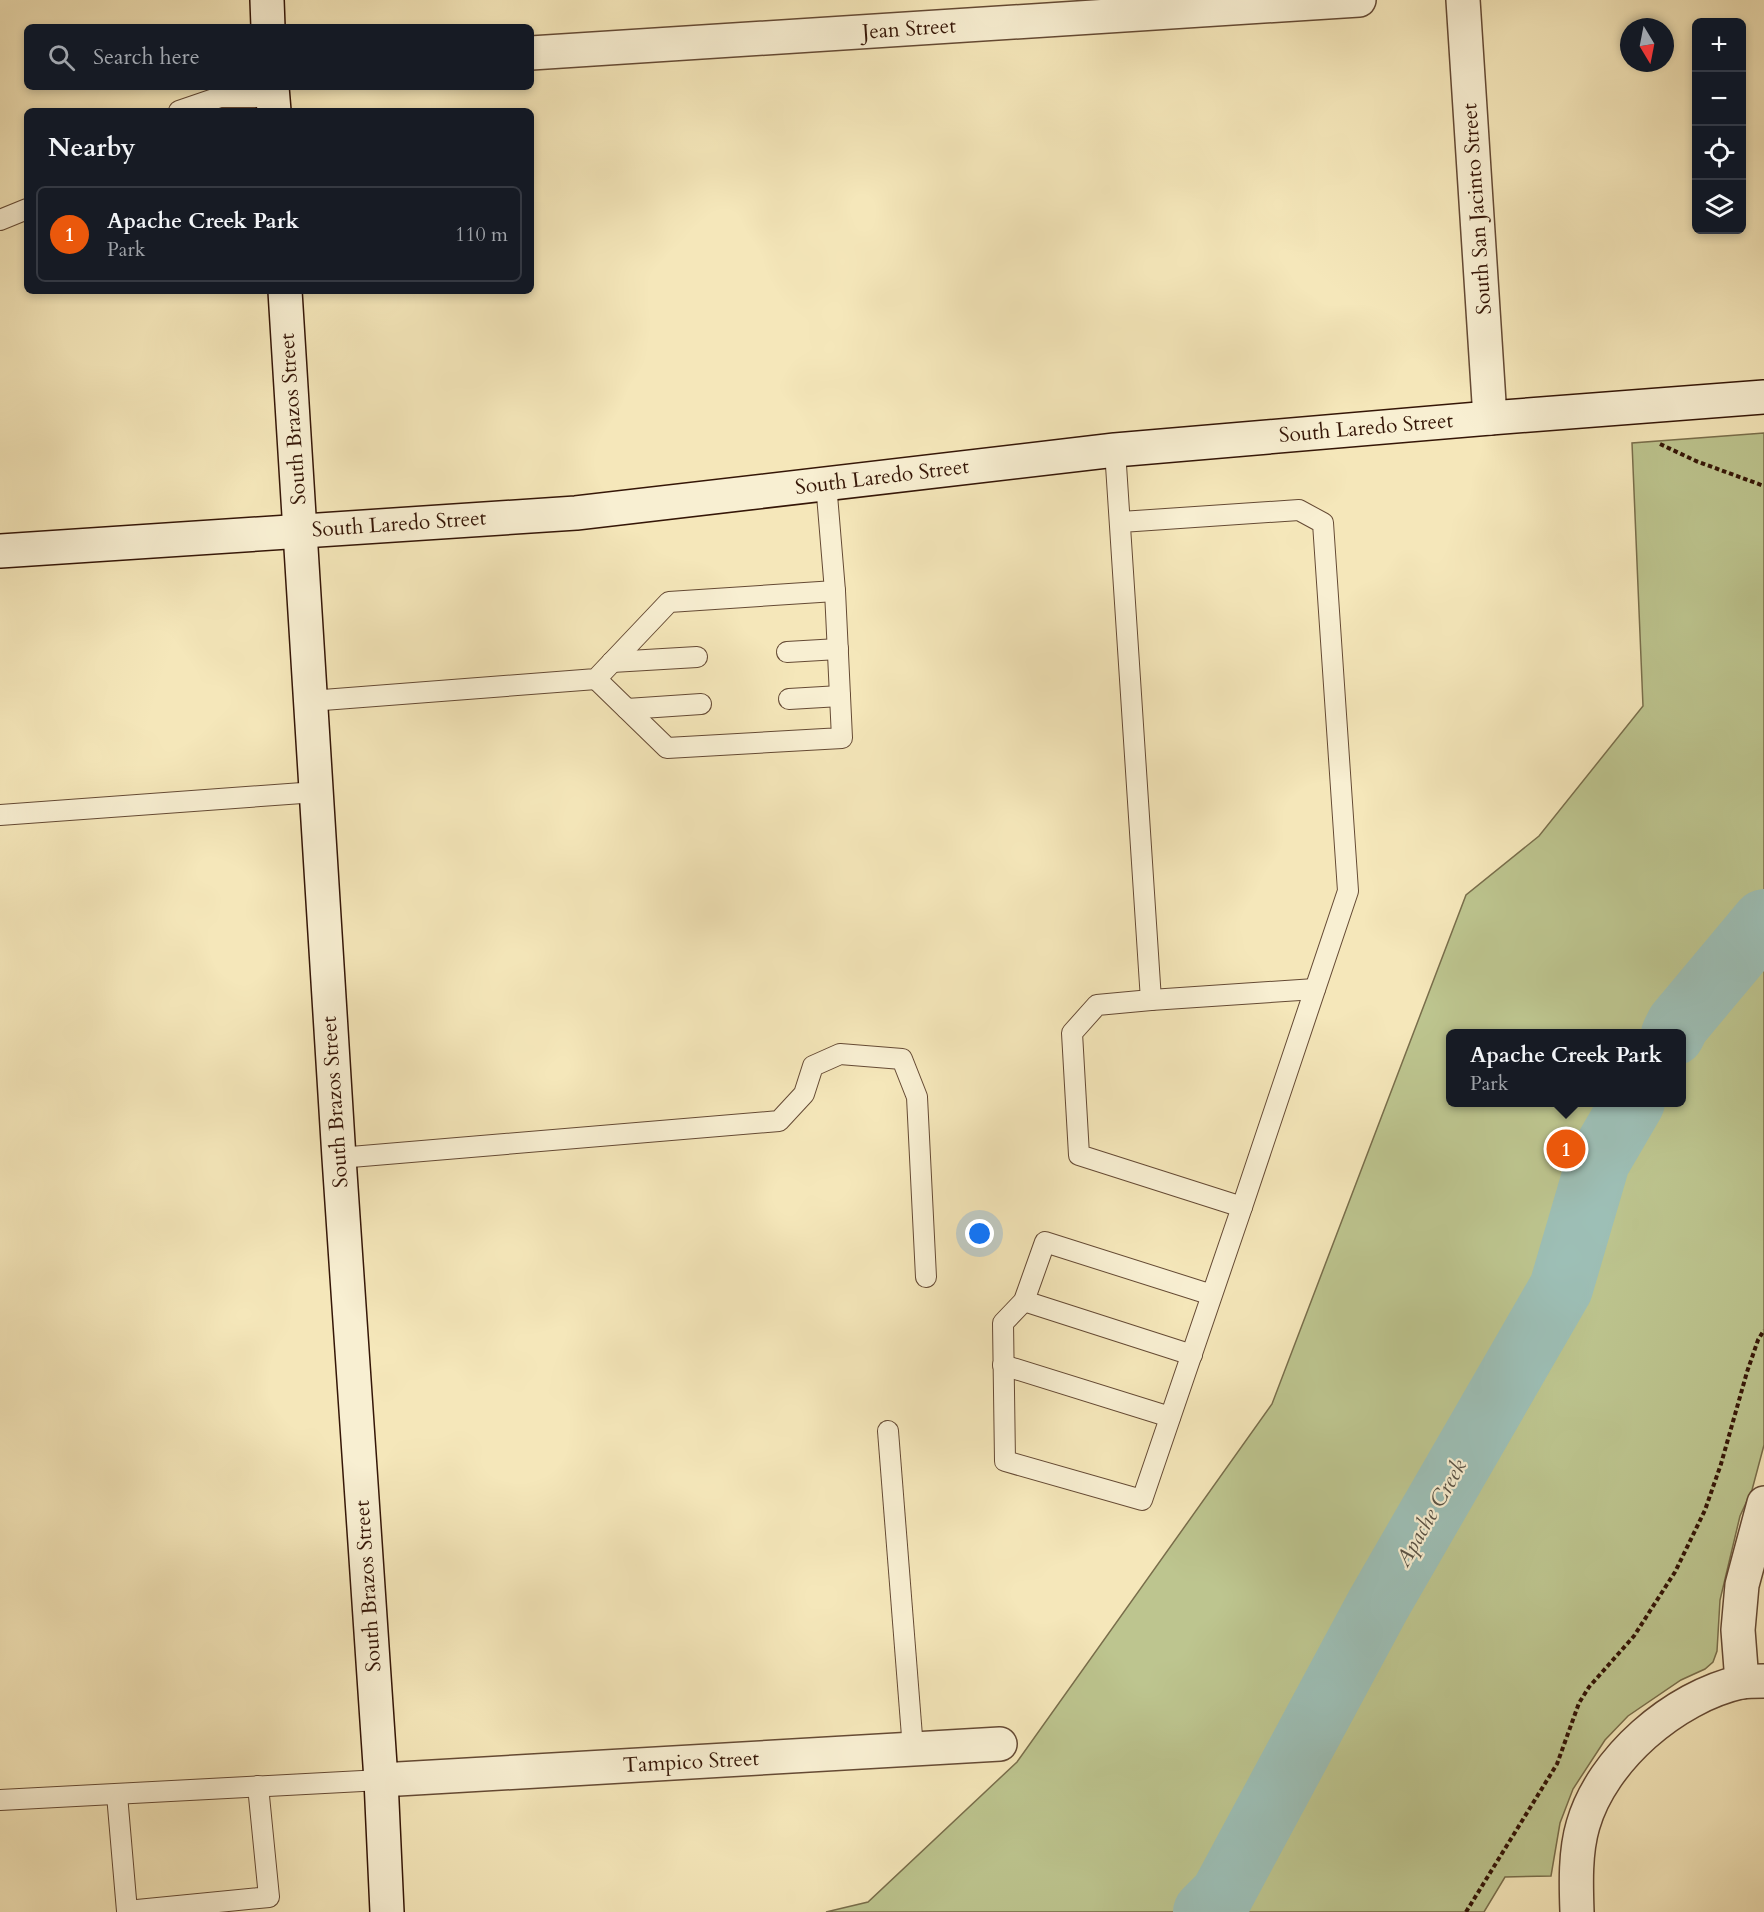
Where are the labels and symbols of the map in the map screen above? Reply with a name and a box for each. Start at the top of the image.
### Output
street label: Jean Street [858,11,957,47]
north arrow [1620,18,1674,72]
street label: South San Jacinto Street [1455,102,1499,316]
street label: South Brazos Street [273,332,313,506]
street label: South Laredo Street [1278,406,1455,450]
street label: South Laredo Street [793,452,971,502]
street label: South Laredo Street [311,503,488,545]
street label: South Brazos Street [315,1015,355,1189]
pin: 1 [1546,1126,1586,1172]
your location [965,1219,994,1248]
water label: Apache Creek [1388,1454,1474,1573]
street label: South Brazos Street [348,1499,388,1673]
street label: Tampico Street [622,1744,760,1780]

